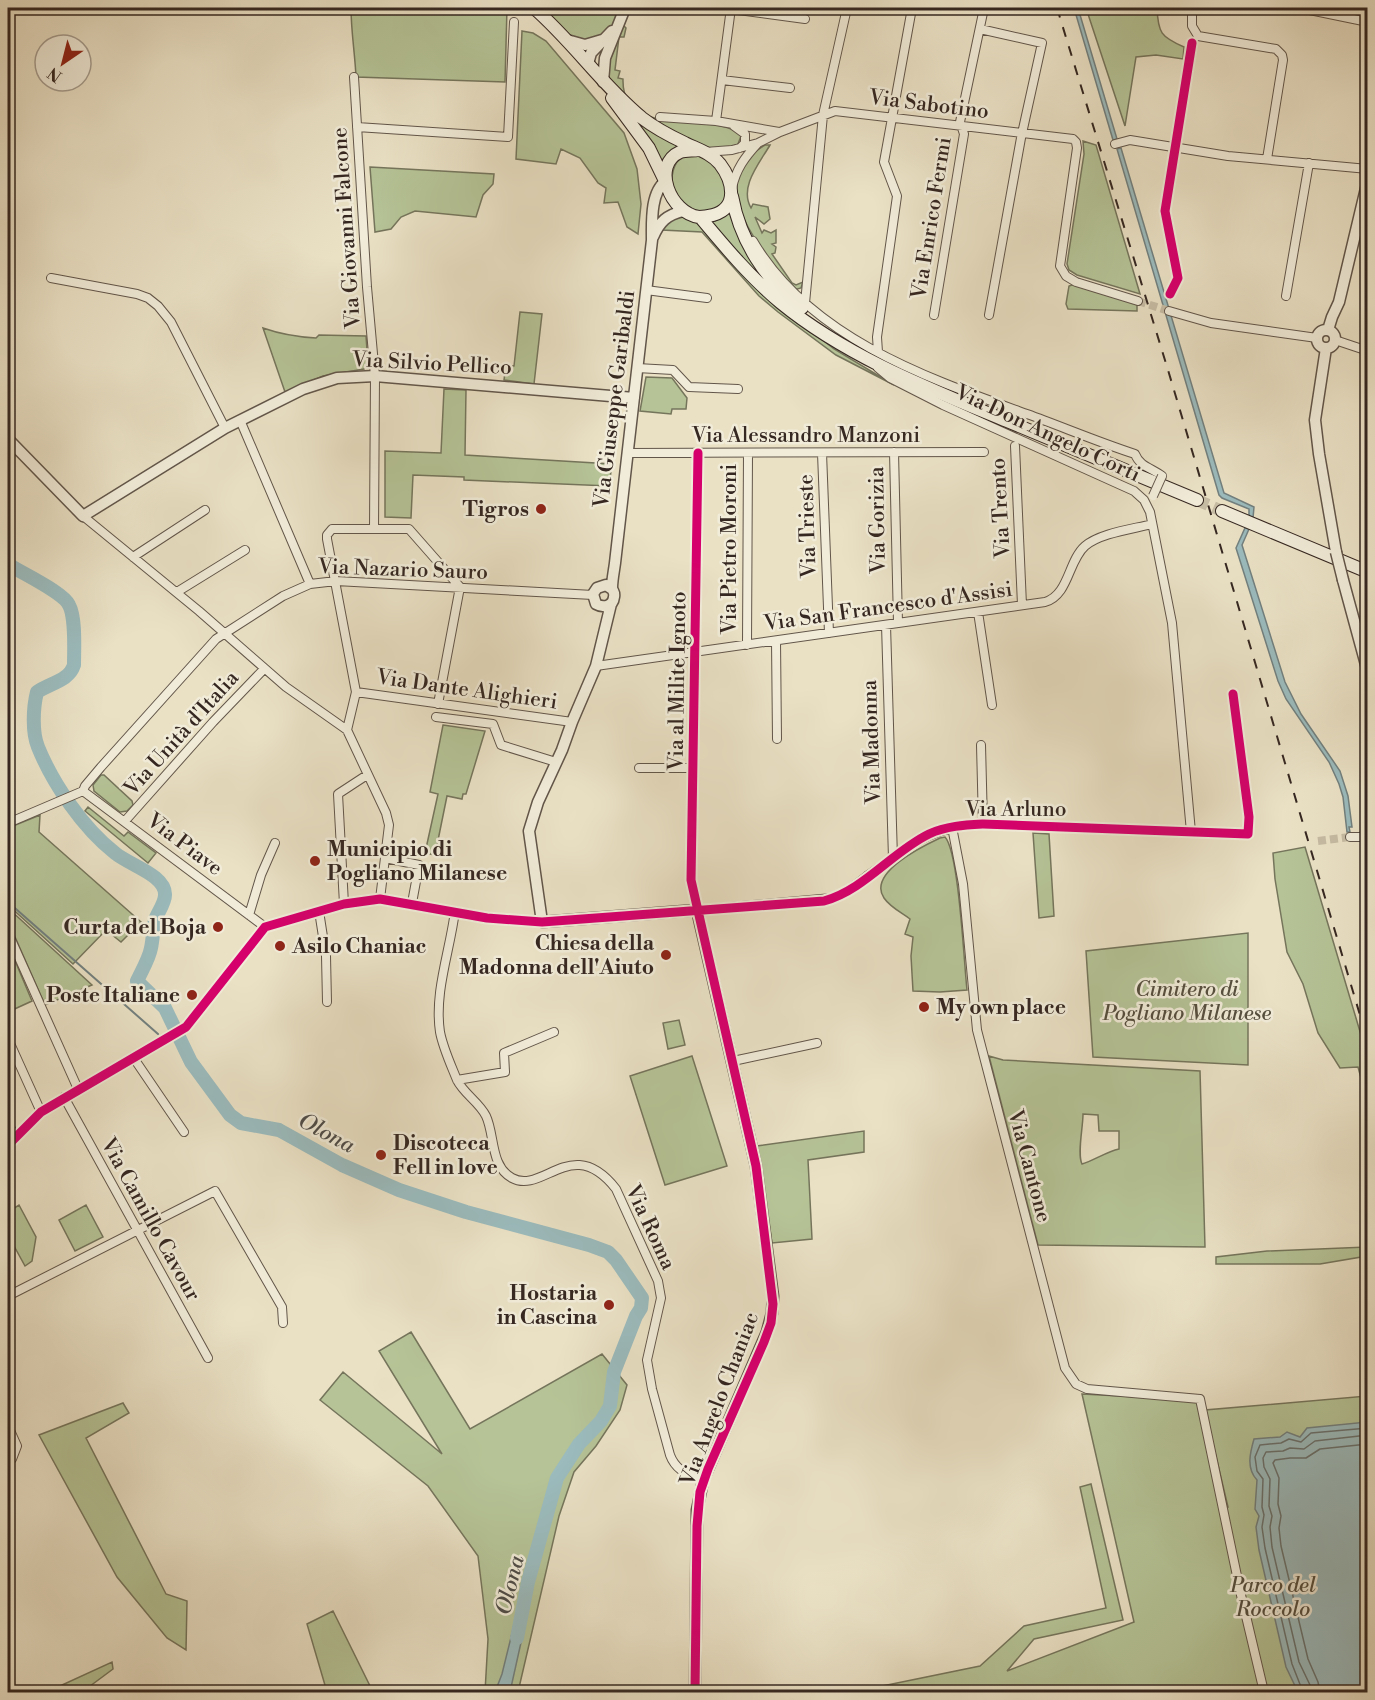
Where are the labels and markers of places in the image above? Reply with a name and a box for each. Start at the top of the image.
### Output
place label: Tigros [462,497,529,523]
marker: Tigros [534,502,548,516]
place label: Municipio di Pogliano Milanese [327,837,507,887]
marker: Municipio di Pogliano Milanese [308,854,322,868]
place label: Curta del Boja [63,915,207,941]
marker: Curta del Boja [211,920,225,934]
place label: Chiesa della Madonna dell'Aiuto [459,931,655,981]
place label: Asilo Chaniac [291,934,427,960]
marker: Asilo Chaniac [273,939,287,953]
marker: Chiesa della Madonna dell'Aiuto [659,948,673,962]
place label: Poste Italiane [46,983,180,1009]
marker: Poste Italiane [185,988,199,1002]
place label: My own place [936,995,1066,1021]
marker: My own place [917,1000,931,1014]
place label: Discoteca Fell in love [393,1131,498,1181]
marker: Discoteca Fell in love [374,1148,388,1162]
place label: Hostaria in Cascina [497,1281,598,1331]
marker: Hostaria in Cascina [602,1298,616,1312]

